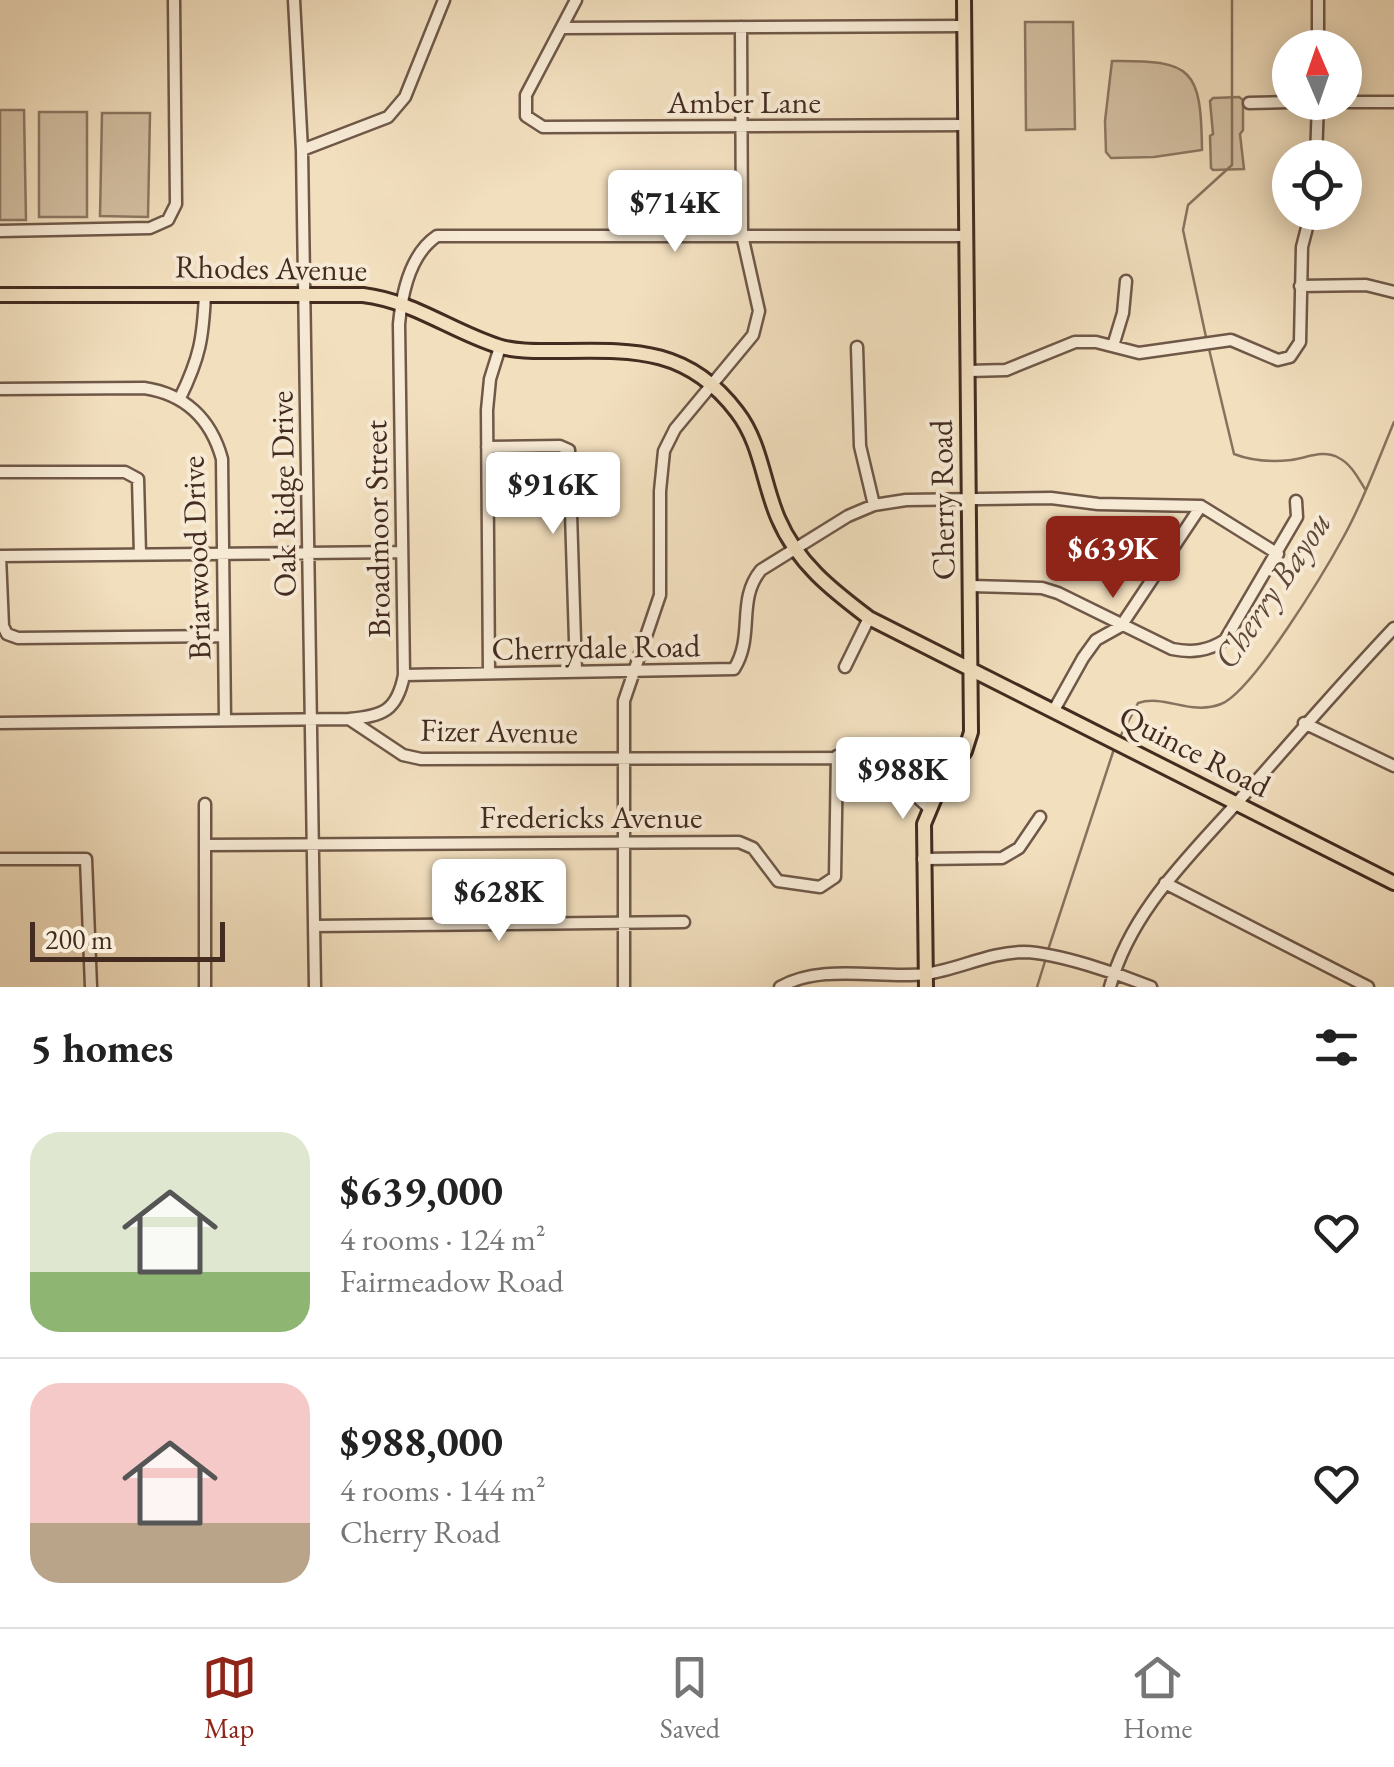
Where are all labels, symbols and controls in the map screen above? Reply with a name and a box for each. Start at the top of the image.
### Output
north arrow [1272,30,1362,120]
map controls [1272,30,1362,230]
street label: Amber Lane [666,81,821,123]
button: locate [1272,140,1362,230]
pin: $714K [605,170,745,255]
text: $714K [630,181,720,223]
street label: Rhodes Avenue [174,245,368,291]
street label: Oak Ridge Drive [260,390,306,598]
street label: Cherry Road [920,419,964,581]
street label: Broadmoor Street [354,420,400,638]
pin: $916K [483,452,623,537]
street label: Briarwood Drive [171,455,221,661]
text: $916K [508,463,598,505]
water label: Cherry Bayou [1202,502,1342,678]
pin: $639K [1043,516,1183,601]
text: $639K [1068,527,1158,569]
street label: Cherrydale Road [491,624,702,670]
street label: Quince Road [1112,695,1278,807]
street label: Fizer Avenue [420,709,578,753]
pin: $988K [833,737,973,822]
text: $988K [858,748,948,790]
street label: Fredericks Avenue [479,796,703,838]
pin: $628K [429,859,569,944]
text: $628K [454,870,544,912]
scale bar [30,917,225,961]
text: 200 m [45,921,113,957]
text: 5 homes [30,1020,173,1075]
icon: filters [1309,1020,1364,1075]
text: $639,000 [340,1163,503,1218]
icon: home [110,1172,230,1292]
icon: heart [1309,1205,1364,1260]
text: 4 rooms · 124 m² [340,1218,546,1260]
text: Fairmeadow Road [340,1260,564,1302]
text: $988,000 [340,1414,503,1469]
icon: home [110,1423,230,1543]
icon: heart [1309,1456,1364,1511]
text: 4 rooms · 144 m² [340,1469,546,1511]
text: Cherry Road [340,1511,500,1553]
tab: Map [202,1650,257,1746]
tab: Saved [660,1650,720,1746]
tab: Home [1123,1650,1192,1746]

